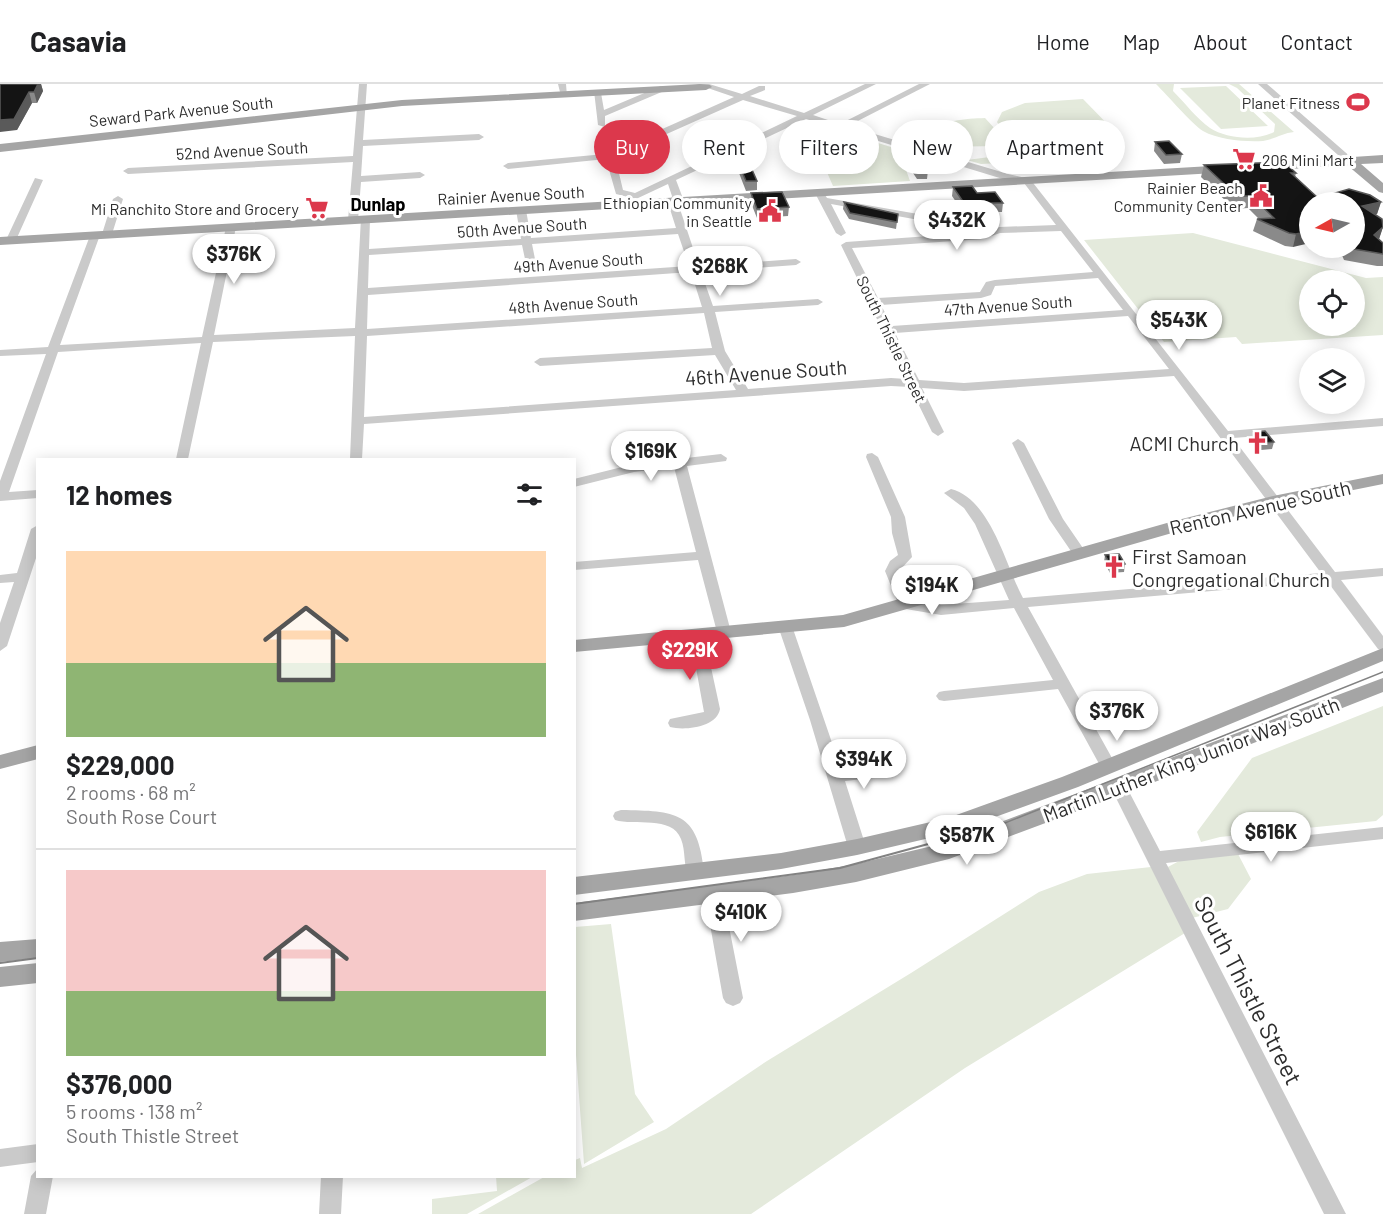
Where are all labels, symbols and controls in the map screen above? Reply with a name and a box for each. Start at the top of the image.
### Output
text: Casavia [30,24,127,58]
text: Home [1036,29,1090,54]
text: Map [1123,29,1160,54]
text: About [1193,29,1248,54]
text: Contact [1281,29,1353,54]
sports icon: Planet Fitness [1345,89,1371,115]
street label: Seward Park Avenue South [88,92,274,130]
place label: Planet Fitness [1242,93,1340,112]
chip: Buy [594,120,670,174]
chip: Rent [682,120,767,174]
chip: Filters [779,120,879,174]
chip: New [891,120,973,174]
chip: Apartment [985,120,1125,174]
street label: 52nd Avenue South [175,137,309,163]
supermarket icon: 206 Mini Mart [1231,146,1257,172]
place label: 206 Mini Mart [1262,150,1354,169]
place label: Rainier Beach Community Center [1114,178,1243,215]
street label: Rainier Avenue South [437,182,585,208]
public building icon: Rainier Beach Community Center [1248,183,1274,209]
north arrow [1299,192,1365,258]
map controls [1299,192,1365,414]
district label: Dunlap [351,193,405,215]
place label: Ethiopian Community in Seattle [603,193,753,230]
supermarket icon: Mi Ranchito Store and Grocery [304,195,330,221]
public building icon: Ethiopian Community in Seattle [757,198,783,224]
place label: Mi Ranchito Store and Grocery [91,199,300,218]
pin: $432K [915,200,999,251]
text: $432K [928,207,986,231]
street label: 50th Avenue South [456,213,588,241]
pin: $376K [192,234,276,285]
text: $376K [206,241,262,265]
pin: $268K [678,246,762,297]
street label: 49th Avenue South [513,248,643,276]
text: $268K [692,253,748,277]
button: locate [1299,270,1365,336]
street label: South Thistle Street [853,273,931,405]
street label: 48th Avenue South [508,289,638,317]
street label: 47th Avenue South [943,291,1073,319]
pin: $543K [1137,300,1221,351]
text: $543K [1150,307,1208,331]
button: layers [1299,348,1365,414]
street label: 46th Avenue South [684,354,848,390]
church icon: ACMI Church [1244,430,1270,456]
pin: $169K [609,431,693,482]
place label: ACMI Church [1129,431,1239,455]
text: $169K [625,438,677,462]
street label: Renton Avenue South [1167,474,1353,540]
icon: filters [513,478,546,511]
text: 12 homes [66,479,172,510]
place label: First Samoan Congregational Church [1132,544,1330,591]
church icon: First Samoan Congregational Church [1101,554,1127,580]
pin: $194K [890,565,974,616]
text: $194K [905,572,959,596]
icon: home [252,590,360,698]
pin: $229K [648,630,732,681]
text: $229K [662,637,718,661]
street label: Martin Luther King Junior Way South [1039,691,1343,827]
pin: $376K [1075,691,1159,742]
text: $376K [1089,698,1145,722]
pin: $394K [822,739,906,790]
text: $394K [835,746,893,770]
text: $229,000 [66,749,174,780]
text: 2 rooms · 68 m² [66,780,196,804]
text: South Rose Court [66,804,217,828]
pin: $616K [1229,812,1313,863]
pin: $587K [925,815,1009,866]
text: $616K [1245,819,1297,843]
text: $587K [939,822,995,846]
street label: South Thistle Street [1189,891,1309,1089]
pin: $410K [699,892,783,943]
text: $410K [715,899,767,923]
icon: home [252,909,360,1017]
text: $376,000 [66,1068,172,1099]
text: 5 rooms · 138 m² [66,1099,202,1123]
text: South Thistle Street [66,1123,239,1147]

